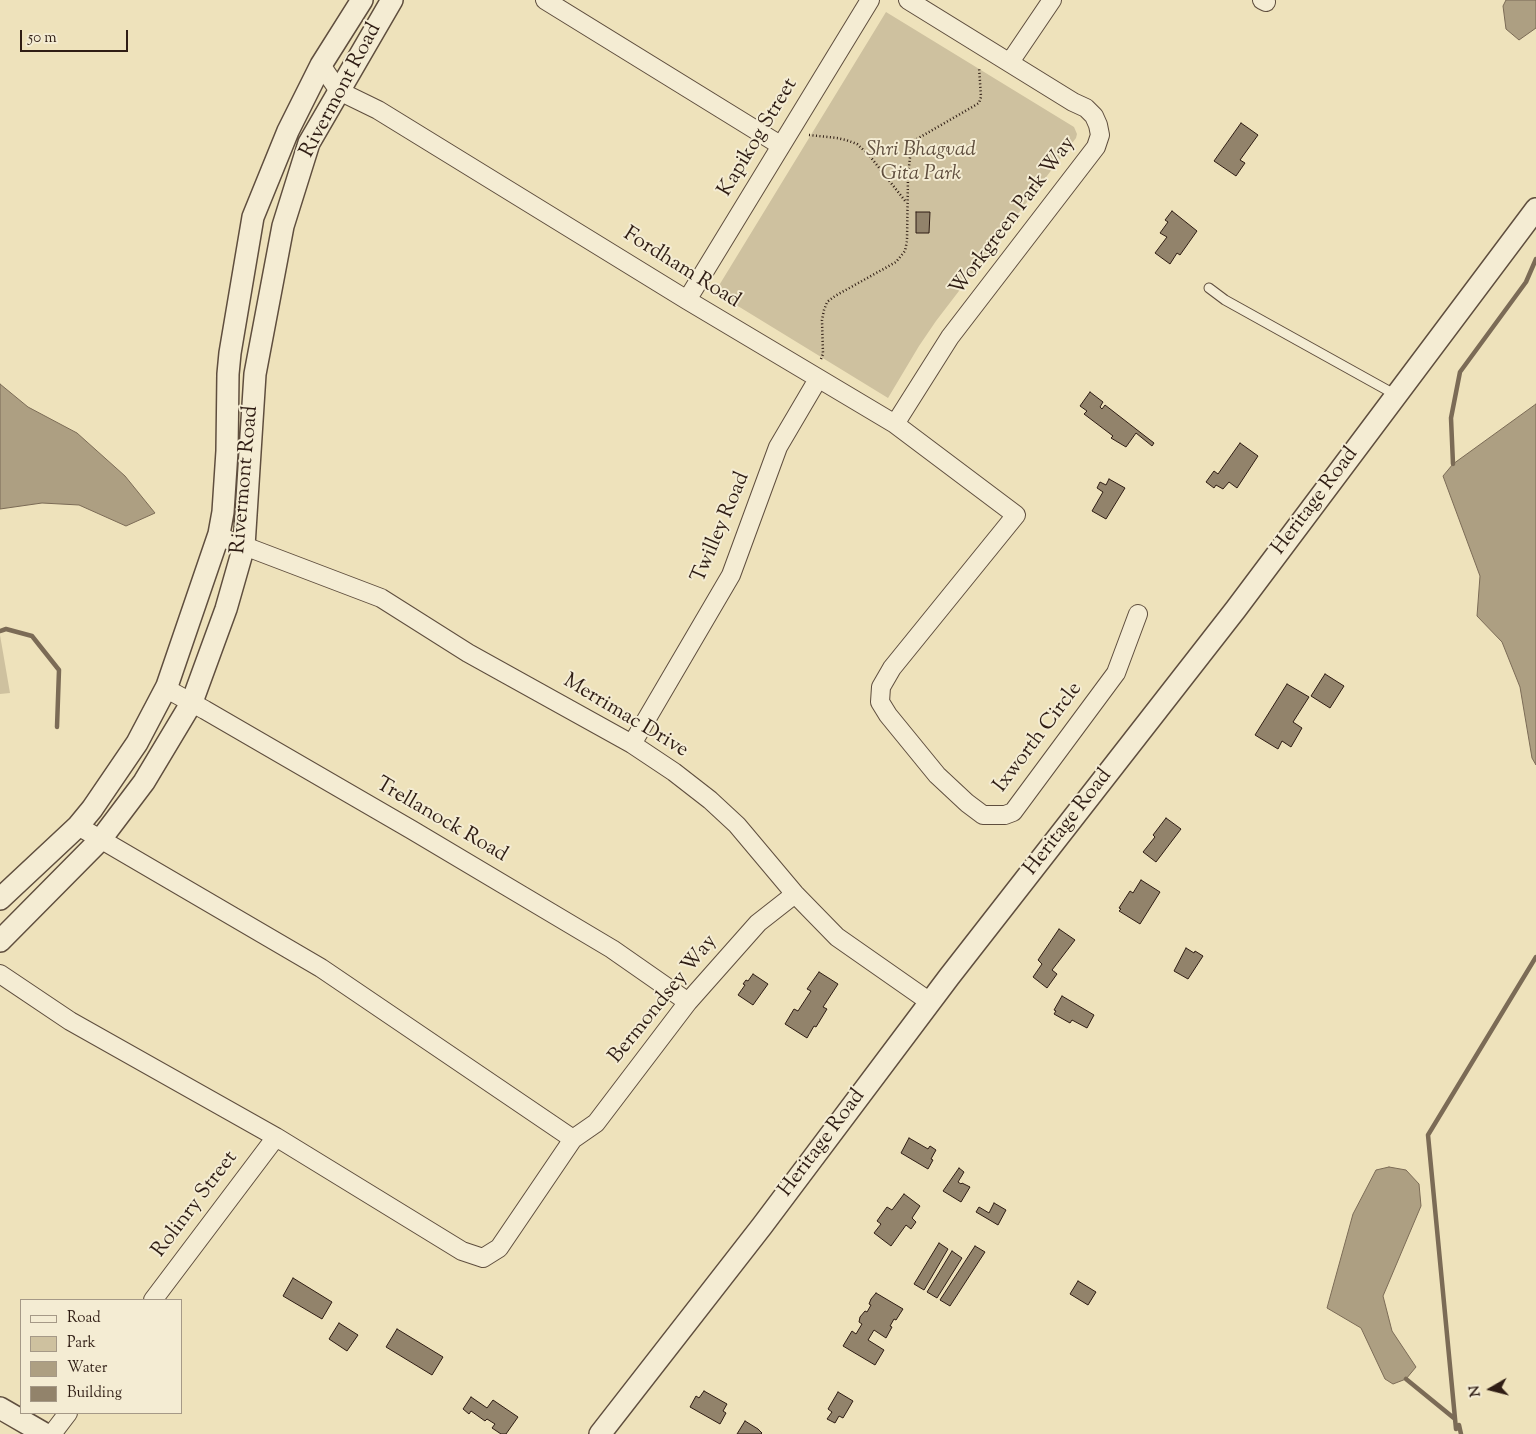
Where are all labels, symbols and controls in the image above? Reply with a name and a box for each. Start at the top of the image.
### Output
street label: Rivermont Road [296,19,388,163]
scale bar [22,20,130,52]
text: 50 m [28,28,57,49]
street label: Kapikog Street [714,74,804,202]
street label: Workgreen Park Way [946,132,1082,302]
park label: Shri Bhagvad Gita Park [866,138,976,188]
street label: Fordham Road [618,223,744,315]
street label: Rivermont Road [227,405,265,555]
street label: Heritage Road [1267,443,1365,561]
street label: Twilley Road [687,469,757,587]
street label: Merrimac Drive [558,670,692,764]
street label: Ixworth Circle [989,678,1089,798]
street label: Heritage Road [1020,765,1118,881]
street label: Trellanock Road [371,773,511,869]
street label: Bermondsey Way [604,931,724,1069]
street label: Heritage Road [774,1085,872,1203]
street label: Rolinry Street [148,1147,244,1263]
legend [20,1299,182,1414]
text: Road [67,1308,101,1329]
text: Park [67,1333,96,1354]
text: Water [67,1358,107,1379]
north arrow [1466,1364,1516,1414]
text: Building [67,1383,122,1404]
text: N [1465,1384,1487,1398]

